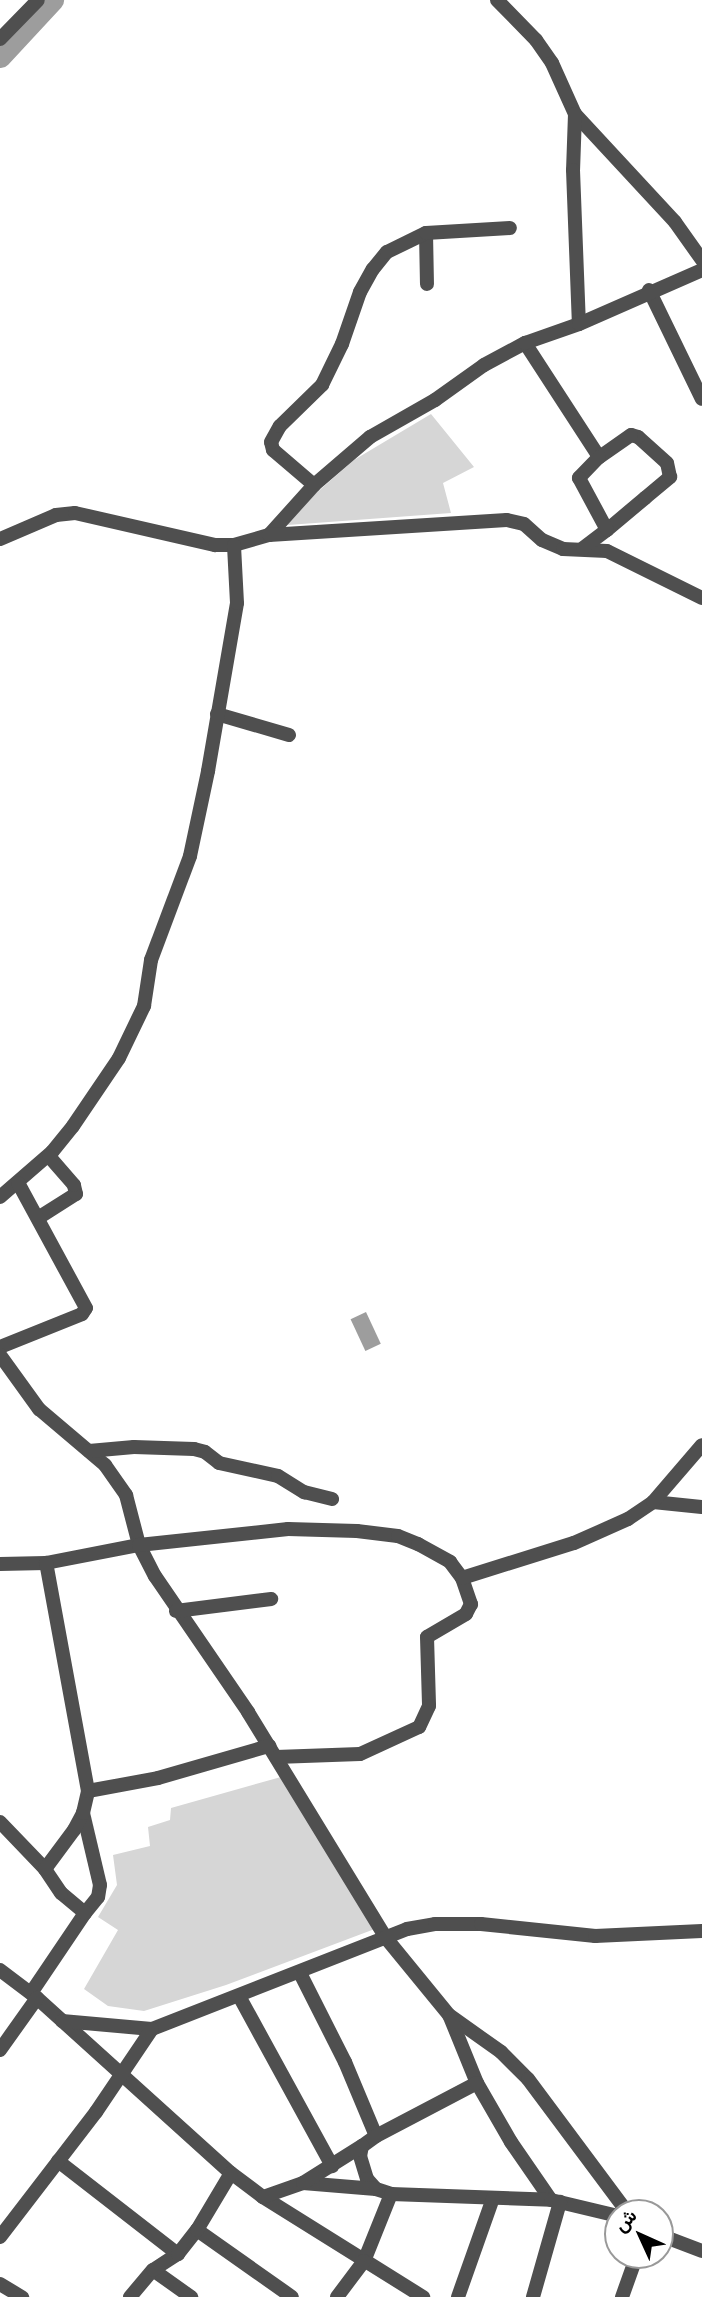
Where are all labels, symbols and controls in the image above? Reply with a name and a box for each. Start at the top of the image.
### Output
north arrow [604,2199,674,2269]
text: ش [608,2203,643,2238]

